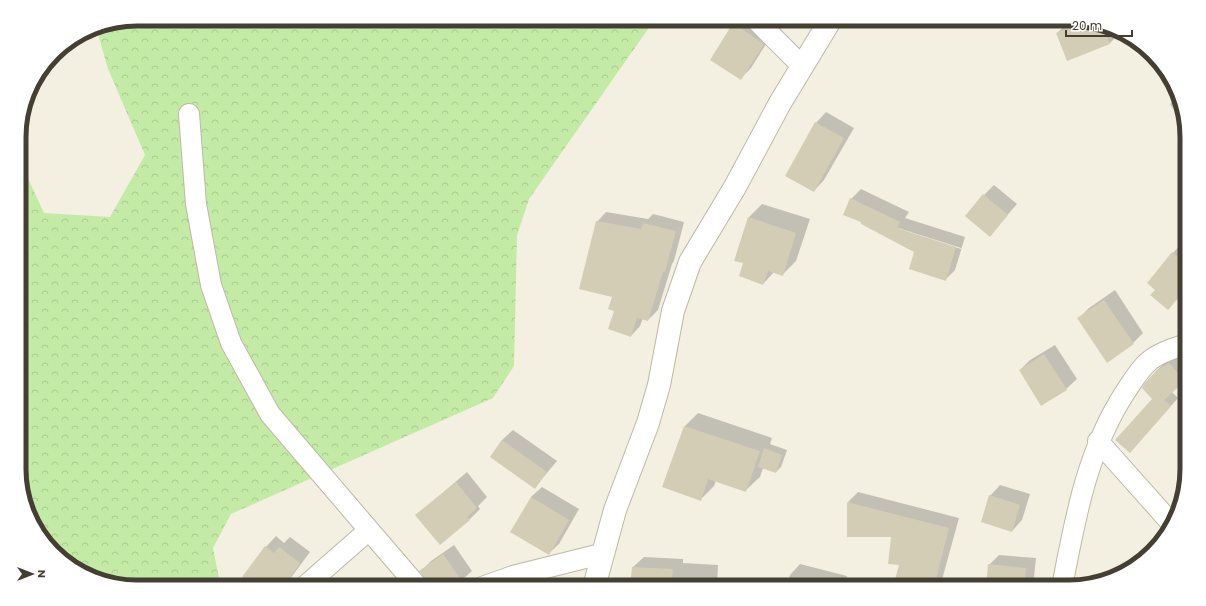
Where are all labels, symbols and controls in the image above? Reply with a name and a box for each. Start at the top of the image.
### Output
scale bar [1066,12,1132,38]
text: 20 m [1072,17,1102,34]
north arrow [12,554,52,594]
text: N [34,570,50,578]

